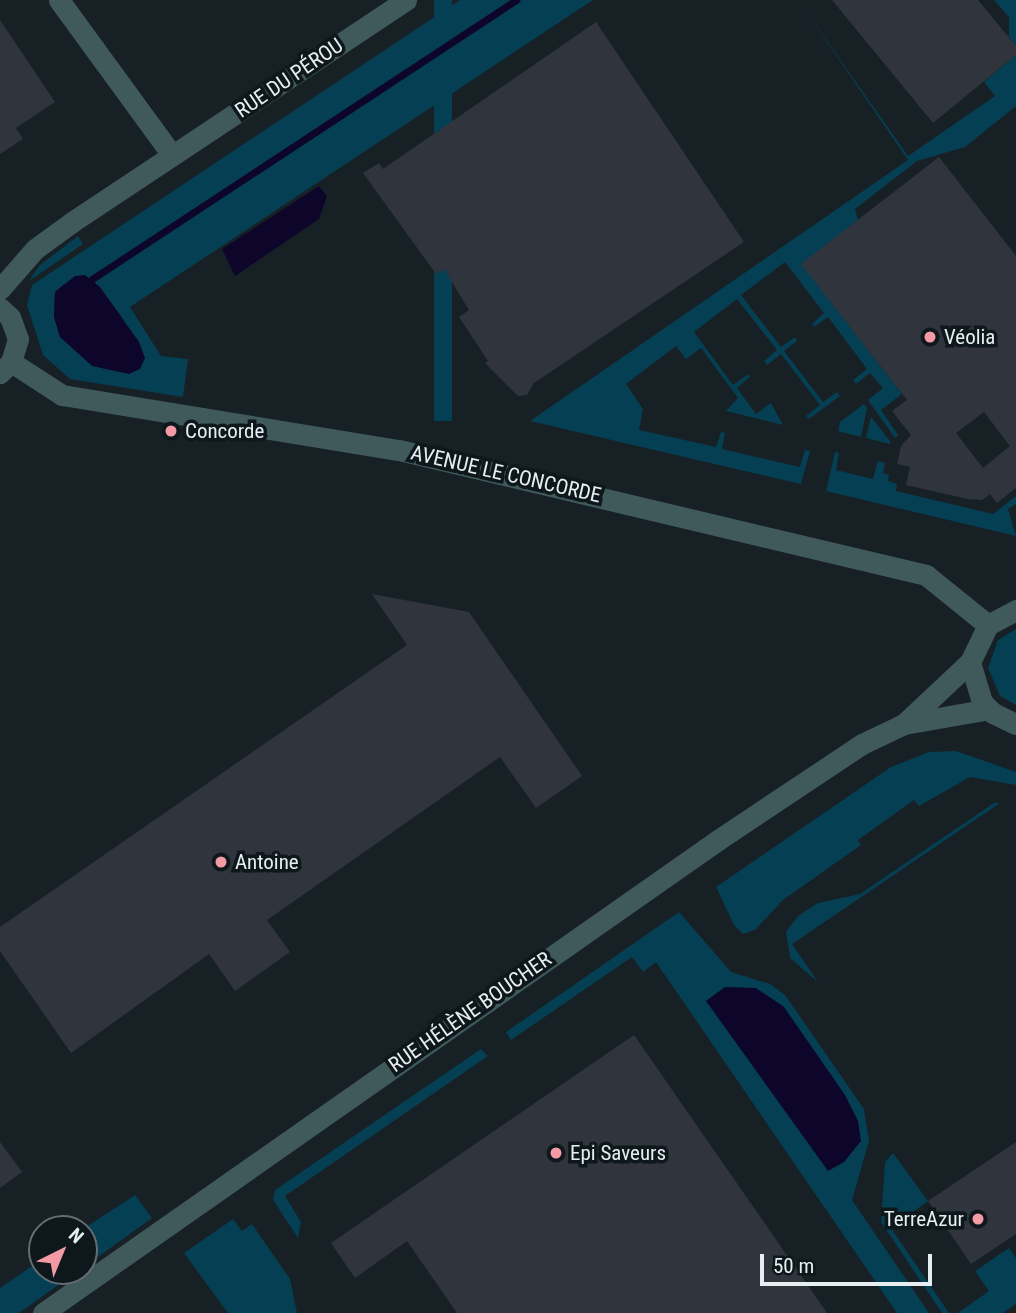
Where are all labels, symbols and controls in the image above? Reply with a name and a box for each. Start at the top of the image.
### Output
street label: RUE DU PÉROU [230,33,348,123]
place label: Véolia [944,324,995,350]
marker: Véolia [922,329,938,345]
place label: Concorde [185,418,264,444]
marker: Concorde [163,423,179,439]
street label: AVENUE LE CONCORDE [408,440,604,508]
place label: Antoine [235,849,299,875]
marker: Antoine [213,854,229,870]
street label: RUE HÉLÈNE BOUCHER [384,946,556,1078]
place label: Epi Saveurs [570,1140,666,1166]
marker: Epi Saveurs [548,1145,564,1161]
place label: TerreAzur [884,1206,964,1232]
marker: TerreAzur [970,1211,986,1227]
north arrow [28,1215,98,1285]
text: N [64,1223,88,1248]
scale bar [764,1240,936,1284]
text: 50 m [773,1254,814,1278]

